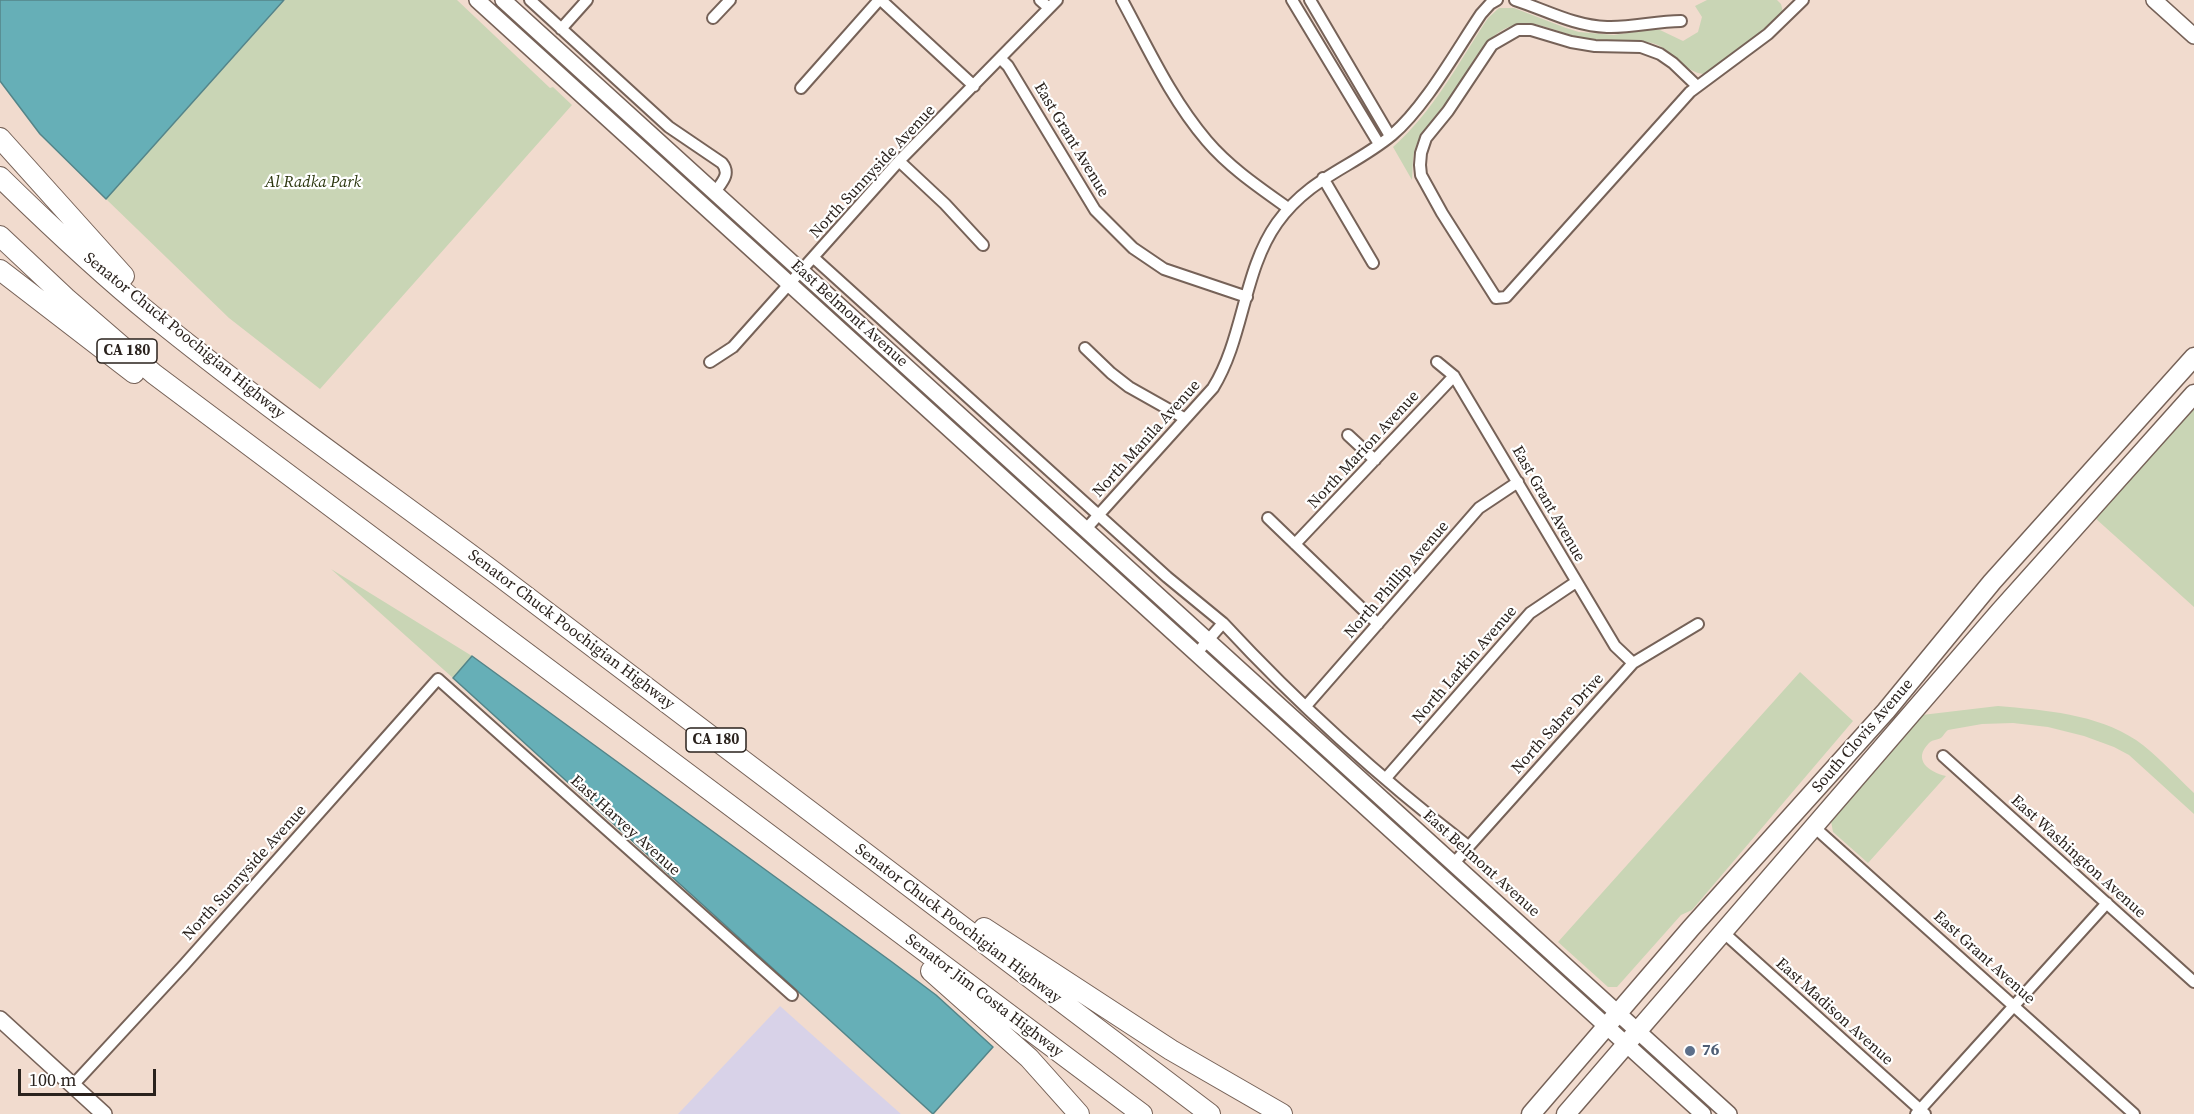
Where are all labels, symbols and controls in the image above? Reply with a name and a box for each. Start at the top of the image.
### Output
street label: East Grant Avenue [1029,79,1113,201]
street label: North Sunnyside Avenue [806,101,940,243]
park label: Al Radka Park [265,173,361,193]
street label: Senator Chuck Poochigian Highway [79,249,289,423]
street label: East Belmont Avenue [787,256,911,372]
road number: CA 180 [97,339,157,363]
street label: North Manila Avenue [1089,376,1205,502]
street label: North Marion Avenue [1304,387,1424,513]
street label: East Grant Avenue [1507,443,1589,565]
street label: North Phillip Avenue [1341,517,1453,643]
street label: Senator Chuck Poochigian Highway [464,546,678,714]
street label: North Larkin Avenue [1409,602,1521,728]
street label: North Sabre Drive [1508,670,1608,778]
street label: South Clovis Avenue [1808,675,1918,797]
road number: CA 180 [686,728,746,752]
street label: East Harvey Avenue [566,772,684,880]
street label: East Washington Avenue [2006,791,2150,923]
street label: North Sunnyside Avenue [179,801,311,945]
street label: East Belmont Avenue [1419,806,1543,922]
street label: Senator Chuck Poochigian Highway [851,840,1065,1008]
street label: East Grant Avenue [1929,907,2039,1009]
street label: Senator Jim Costa Highway [901,930,1067,1062]
street label: East Madison Avenue [1771,954,1897,1070]
place label: 76 [1702,1041,1719,1061]
marker: 76 [1683,1044,1697,1058]
scale bar [21,1057,159,1095]
text: 100 m [29,1067,76,1092]

